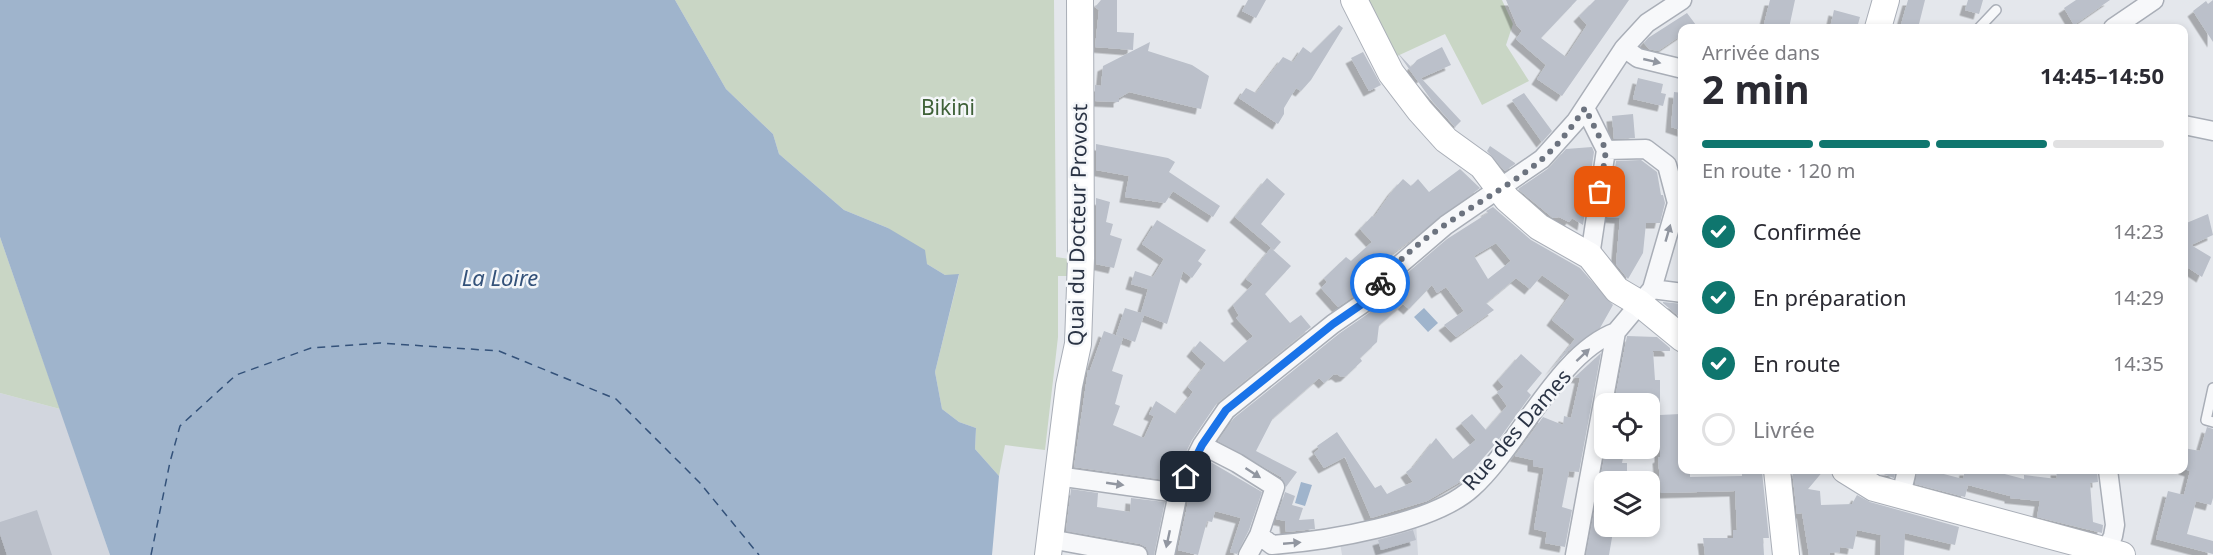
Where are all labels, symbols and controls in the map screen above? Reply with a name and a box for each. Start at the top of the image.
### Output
text: Arrivée dans [1702,39,1820,66]
one-way arrow [1643,57,1661,67]
text: 14:45–14:50 [2040,60,2164,90]
text: 2 min [1702,62,1809,115]
park label: Bikini [921,93,975,121]
street label: Quai du Docteur Provost [1061,103,1093,346]
text: En route · 120 m [1702,157,1855,184]
pin [1574,166,1625,217]
icon: bag [1583,175,1616,208]
icon: check [1702,215,1735,248]
text: Confirmée [1753,216,1862,246]
text: 14:23 [2113,218,2164,245]
one-way arrow [1664,224,1673,242]
courier [1350,253,1410,313]
water label: La Loire [462,262,538,292]
icon: bike [1364,267,1397,300]
icon: check [1702,281,1735,314]
text: En préparation [1753,282,1907,312]
text: 14:29 [2113,284,2164,311]
icon: check [1702,347,1735,380]
text: En route [1753,348,1840,378]
one-way arrow [1575,349,1589,363]
text: 14:35 [2113,350,2164,377]
street label: Rue des Dames [1456,363,1577,496]
map controls [1594,393,1660,537]
button: locate [1594,393,1660,459]
text: Livrée [1753,414,1815,444]
pin [1160,451,1211,502]
icon: home [1169,460,1202,493]
one-way arrow [1245,467,1261,479]
button: layers [1594,471,1660,537]
one-way arrow [1106,480,1125,489]
one-way arrow [1163,530,1172,549]
one-way arrow [1283,538,1302,548]

